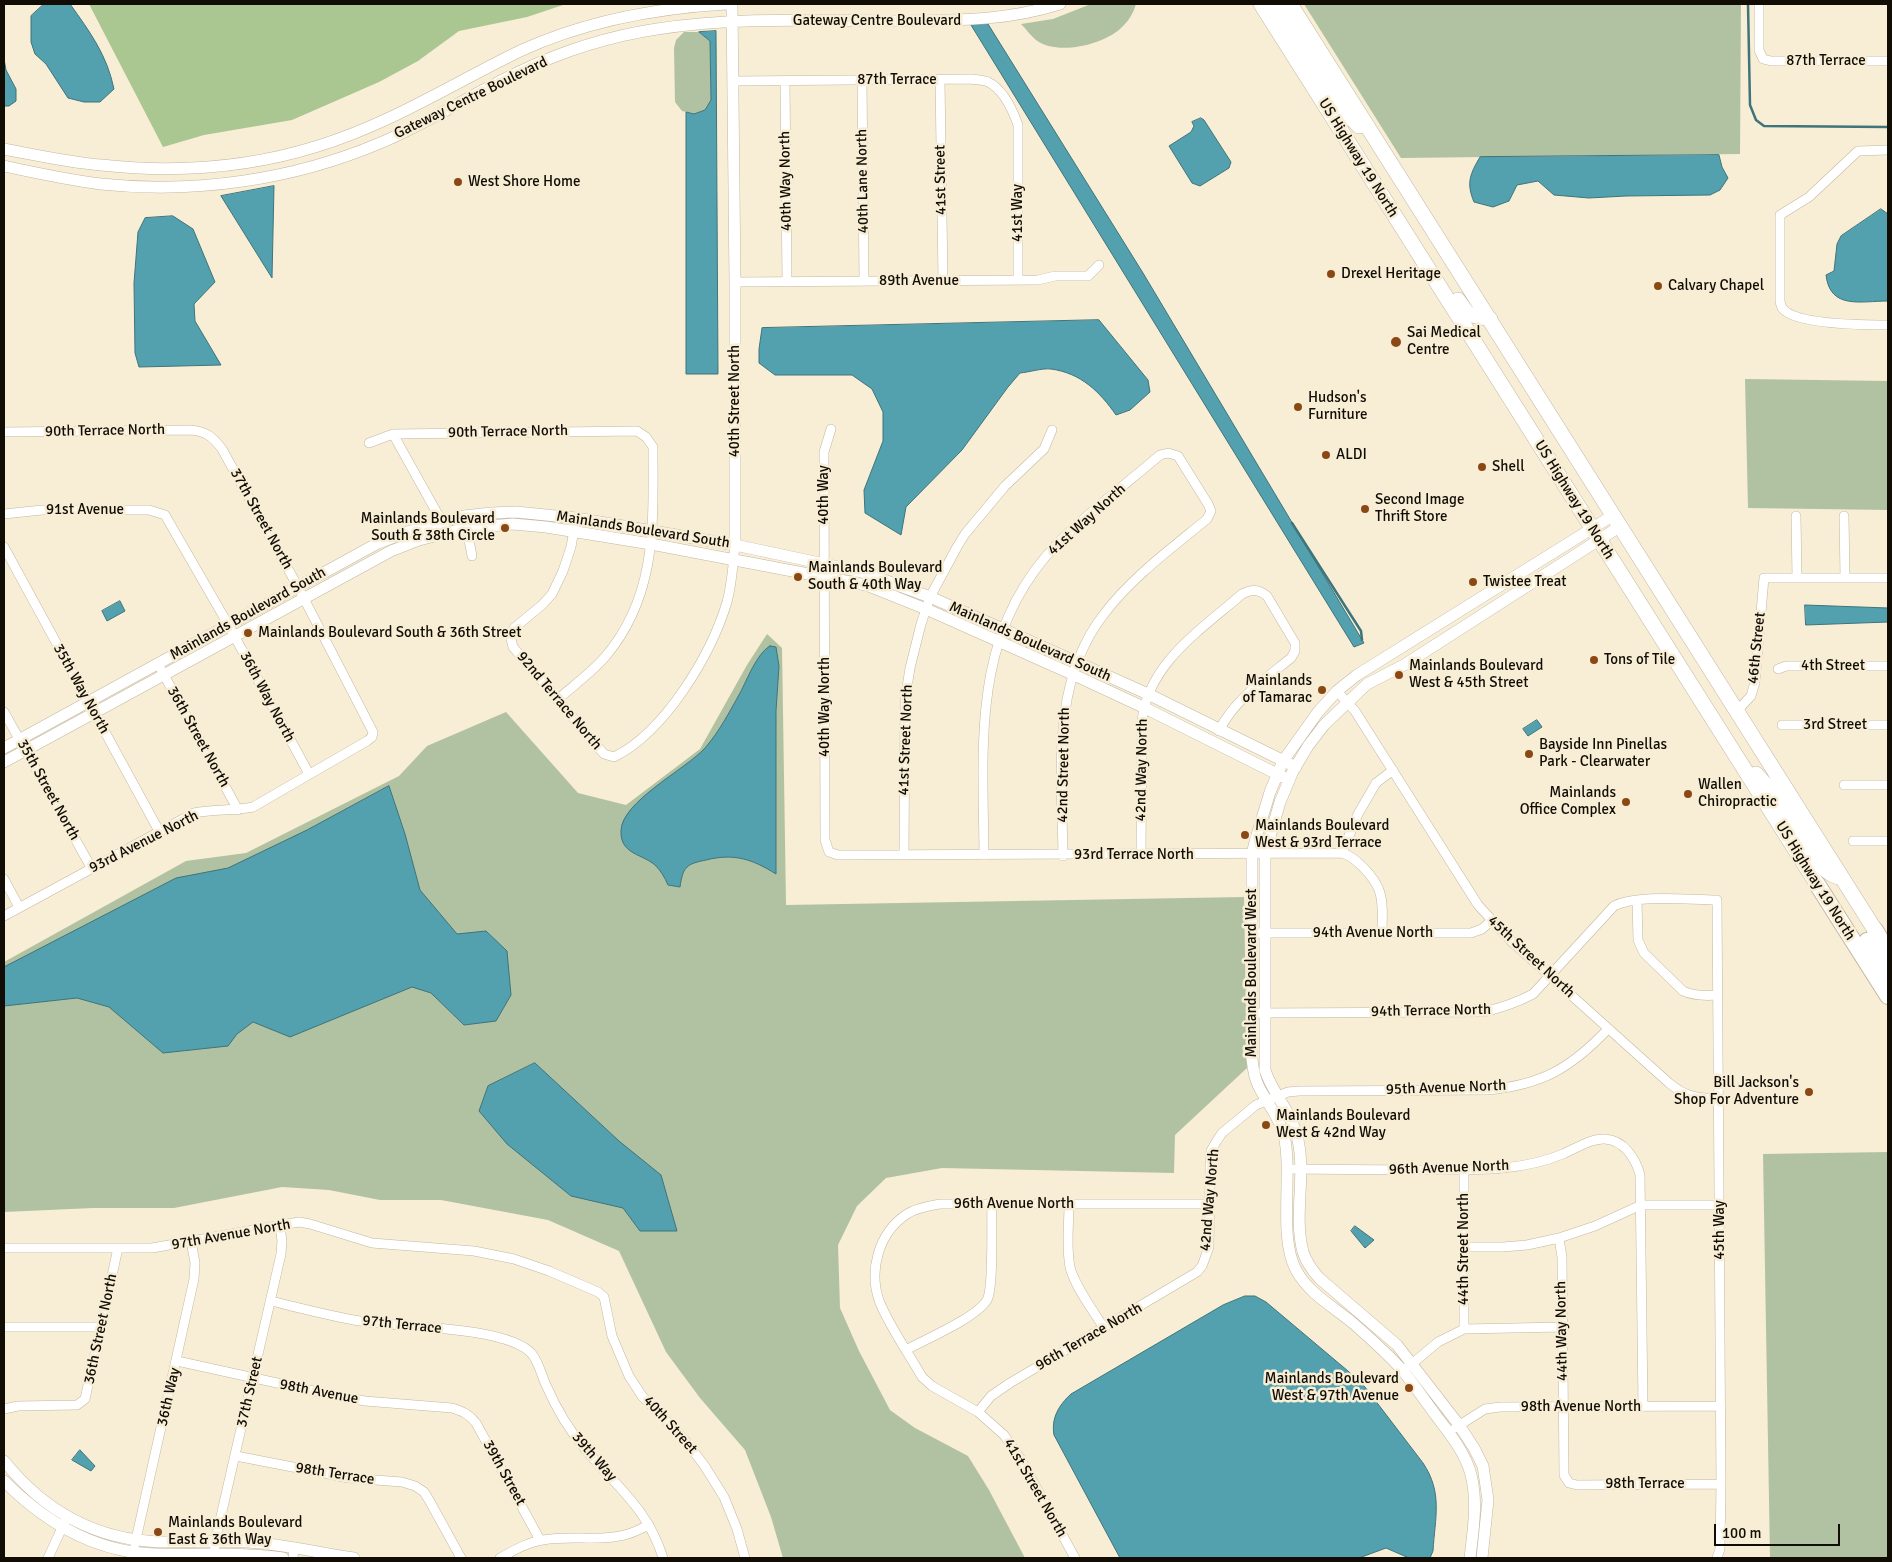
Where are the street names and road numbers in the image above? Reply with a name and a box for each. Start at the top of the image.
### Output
street label: Gateway Centre Boulevard [793,12,961,30]
street label: 87th Terrace [1786,52,1866,70]
street label: Gateway Centre Boulevard [391,53,551,143]
street label: 87th Terrace [857,71,937,89]
street label: US Highway 19 North [1314,95,1402,221]
street label: 40th Lane North [853,129,873,233]
street label: 40th Way North [776,131,796,231]
street label: 41st Street [931,145,951,215]
street label: 41st Way [1009,184,1027,242]
street label: 89th Avenue [879,272,959,290]
street label: 40th Street North [726,345,744,457]
street label: 90th Terrace North [45,421,165,441]
street label: 90th Terrace North [448,422,568,442]
street label: US Highway 19 North [1530,437,1618,563]
street label: 37th Street North [226,465,296,573]
street label: 40th Way [815,465,833,525]
street label: 41st Way North [1044,480,1130,560]
street label: 91st Avenue [46,501,124,519]
street label: Mainlands Boulevard South [555,507,731,553]
street label: Mainlands Boulevard South [167,564,329,664]
street label: Mainlands Boulevard South [946,598,1114,686]
street label: 46th Street [1744,611,1770,685]
street label: 35th Way North [49,641,113,737]
street label: 92nd Terrace North [513,648,605,754]
street label: 36th Way North [236,649,298,745]
street label: 40th Way North [816,657,834,757]
street label: 4th Street [1801,657,1865,675]
street label: 36th Street North [163,683,233,791]
street label: 41st Street North [895,684,917,796]
street label: 42nd Street North [1054,707,1074,823]
street label: 3rd Street [1803,716,1867,734]
street label: 42nd Way North [1132,718,1152,822]
street label: 35th Street North [13,736,83,844]
street label: 93rd Avenue North [86,807,202,877]
street label: US Highway 19 North [1771,818,1859,944]
street label: 93rd Terrace North [1074,846,1194,864]
street label: Mainlands Boulevard West [1243,888,1261,1058]
street label: 45th Street North [1484,912,1578,1002]
street label: 94th Avenue North [1313,924,1433,942]
street label: 94th Terrace North [1371,1001,1491,1021]
street label: 95th Avenue North [1386,1077,1506,1099]
street label: 42nd Way North [1197,1148,1223,1252]
street label: 96th Avenue North [1389,1157,1509,1179]
street label: 44th Street North [1455,1193,1473,1305]
street label: 96th Avenue North [954,1195,1074,1213]
street label: 45th Way [1711,1200,1729,1260]
street label: 97th Avenue North [170,1216,292,1254]
street label: 36th Street North [80,1272,122,1386]
street label: 44th Way North [1552,1281,1572,1381]
street label: 96th Terrace North [1033,1299,1145,1375]
street label: 97th Terrace [362,1312,442,1338]
street label: 37th Street [233,1355,267,1429]
street label: 36th Way [154,1366,184,1428]
street label: 98th Avenue [278,1376,360,1408]
street label: 40th Street [639,1392,701,1458]
street label: 98th Avenue North [1521,1398,1641,1416]
street label: 39th Way [568,1429,620,1485]
street label: 41st Street North [999,1435,1071,1541]
street label: 39th Street [479,1437,529,1509]
street label: 98th Terrace [294,1459,376,1489]
street label: 98th Terrace [1605,1475,1685,1493]

